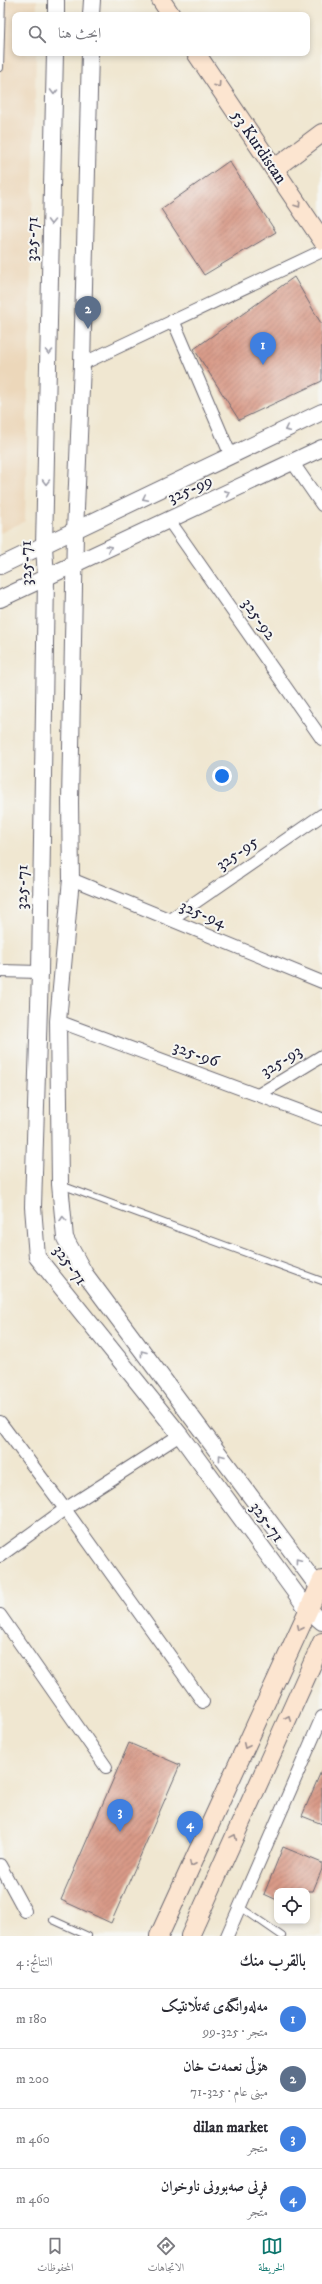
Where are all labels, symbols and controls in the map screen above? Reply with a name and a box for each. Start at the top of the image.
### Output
search box [12,12,310,56]
icon: search [26,23,48,45]
text: ابحث هنا [58,24,101,43]
one-way arrow [213,81,220,88]
one-way arrow [50,89,58,95]
street label: 53 Kurdistan [226,106,292,188]
one-way arrow [293,201,301,208]
street label: 325-71 [21,216,43,262]
one-way arrow [47,219,56,225]
pin: 2 [75,296,101,329]
pin: 1 [250,332,276,365]
one-way arrow [44,349,53,355]
one-way arrow [284,424,291,432]
street label: 325-99 [164,469,216,509]
one-way arrow [42,479,50,485]
one-way arrow [222,490,230,498]
one-way arrow [141,493,149,501]
street label: 325-71 [15,540,37,586]
one-way arrow [105,545,112,553]
street label: 325-92 [237,594,282,645]
your location [212,766,232,786]
street label: 325-95 [211,830,263,875]
street label: 325-71 [11,864,33,910]
street label: 325-94 [177,894,231,934]
street label: 325-96 [170,1036,223,1073]
street label: 325-93 [256,1040,306,1082]
one-way arrow [59,1216,68,1222]
street label: 325-71 [48,1240,92,1290]
one-way arrow [141,1350,148,1357]
one-way arrow [218,1454,226,1461]
street label: 325-71 [245,1497,289,1547]
one-way arrow [296,1559,303,1566]
one-way arrow [297,1624,305,1631]
one-way arrow [283,1715,291,1722]
one-way arrow [243,1742,251,1750]
pin: 3 [107,1799,133,1832]
pin: 4 [177,1811,203,1844]
one-way arrow [229,1833,237,1841]
one-way arrow [189,1860,197,1868]
map controls [274,1888,310,1924]
button: locate [274,1888,310,1924]
text: بالقرب منك [240,1950,306,1972]
text: النتائج: 4 [16,1954,53,1970]
text: مەلەوانگەی ئەتڵانتیک [161,1997,268,2016]
text: 180 m [16,2011,47,2027]
text: 1 [291,2011,295,2027]
text: متجر · 325-99 [203,2024,268,2040]
text: هۆڵی نعمەت خان [183,2057,268,2076]
text: 200 m [16,2071,49,2087]
text: 2 [290,2071,296,2087]
text: مبنى عام · 325-71 [190,2084,268,2100]
text: dilan market [193,2118,268,2137]
text: 460 m [16,2131,50,2147]
text: 3 [291,2131,295,2147]
text: متجر [247,2140,268,2156]
text: فڕنی صەبوونی ناوخوان [161,2177,268,2196]
text: 460 m [16,2191,50,2207]
text: 4 [289,2191,297,2207]
text: متجر [247,2204,268,2220]
tab: المحفوظات [37,2235,73,2278]
tab: الاتجاهات [147,2235,184,2278]
tab: الخريطة [258,2235,285,2278]

